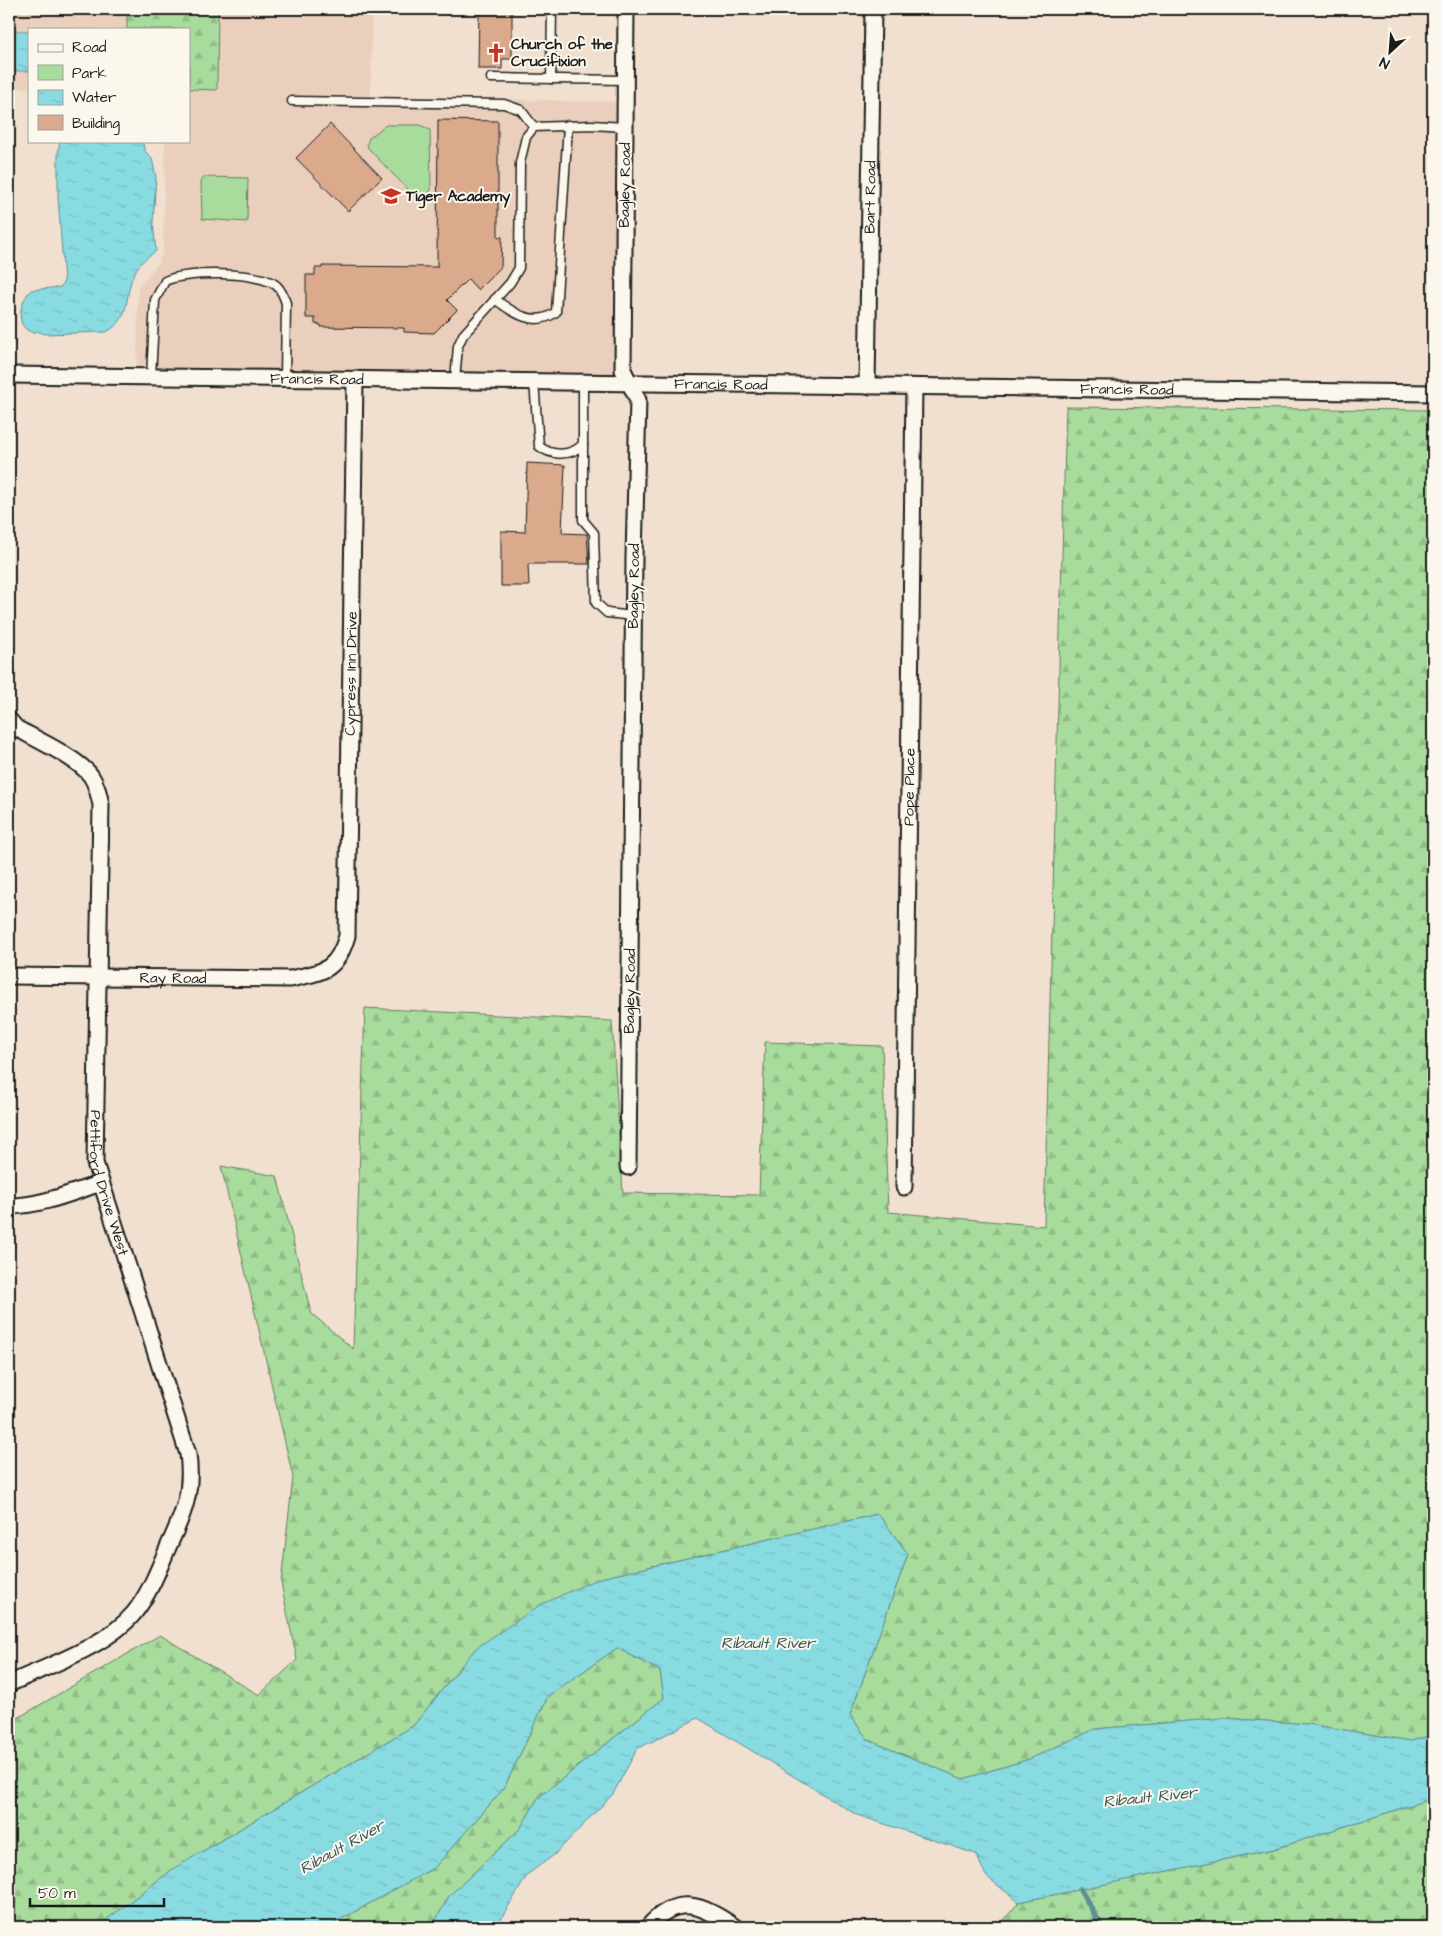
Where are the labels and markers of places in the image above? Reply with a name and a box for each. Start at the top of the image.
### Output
place label: Church of the Crucifixion [511,34,613,72]
church icon: Church of the Crucifixion [485,42,507,64]
school or university icon: Tiger Academy [380,185,402,207]
place label: Tiger Academy [405,186,511,209]

